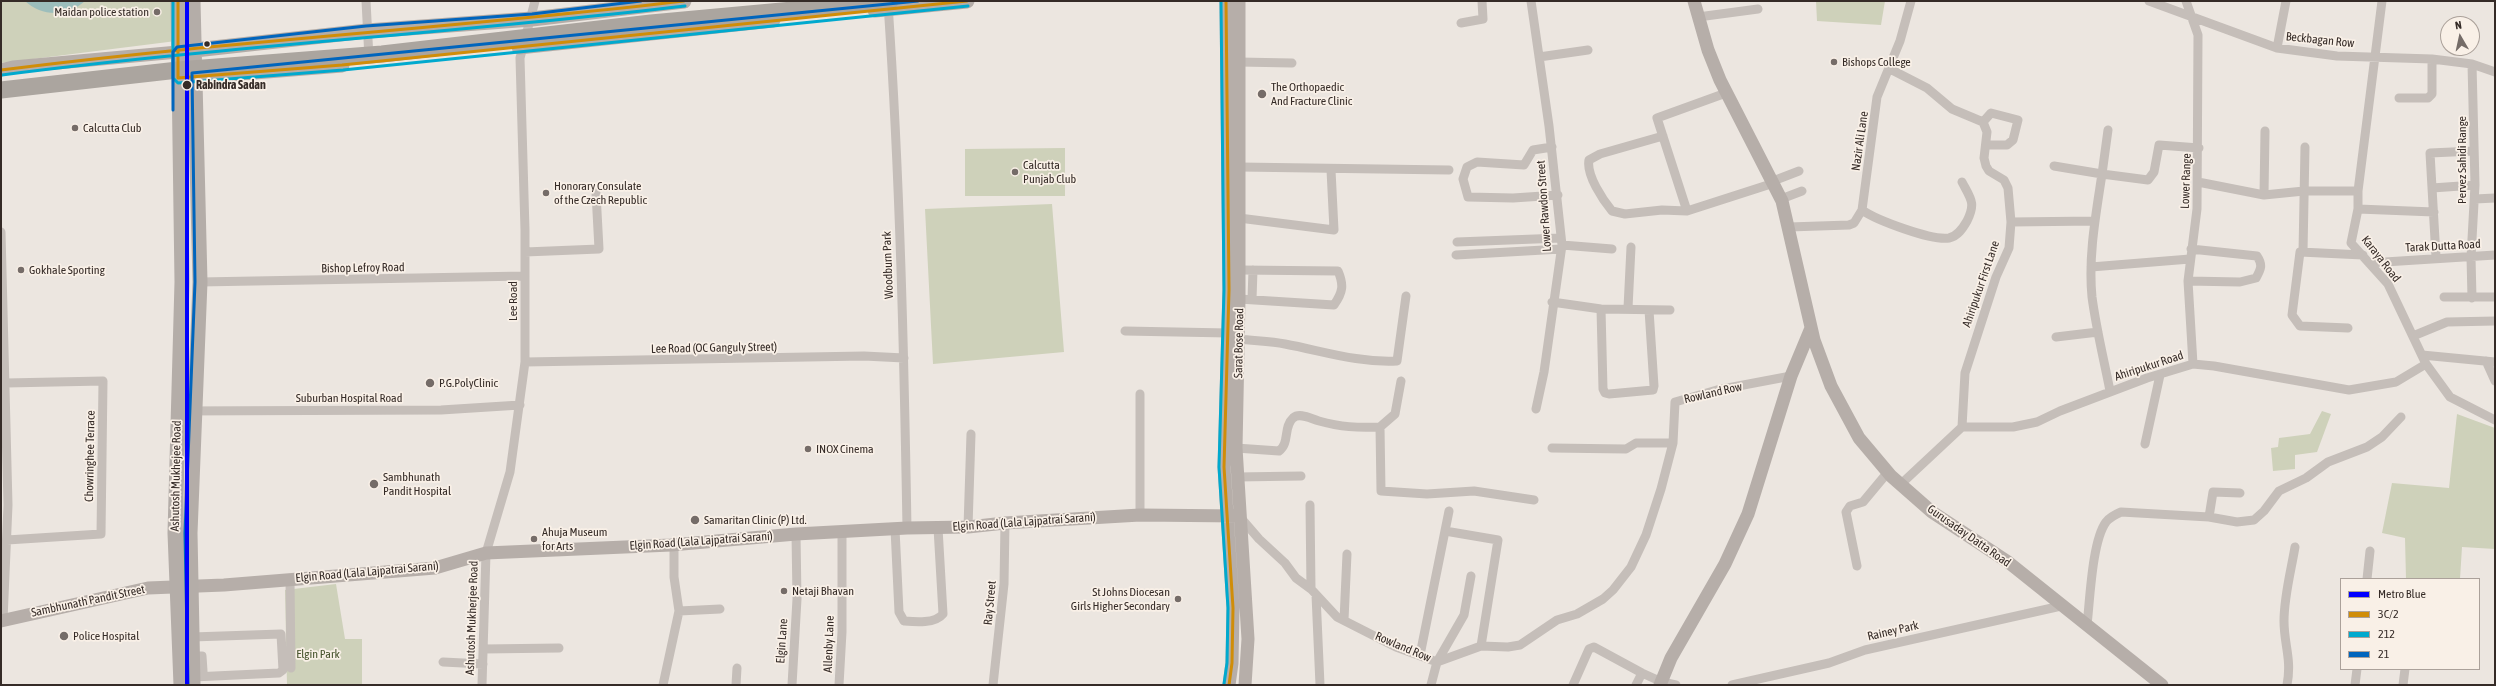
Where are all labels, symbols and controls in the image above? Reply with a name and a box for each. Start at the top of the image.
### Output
place label: Maidan police station [54,5,149,19]
marker: Maidan police station [152,7,162,17]
north arrow [2440,16,2480,56]
text: N [2454,19,2462,32]
street label: Beckbagan Row [2285,29,2355,51]
unlabelled marker [202,39,212,49]
place label: Bishops College [1842,55,1911,69]
marker: Bishops College [1829,57,1839,67]
place label: Rabindra Sadan [196,78,266,92]
marker: Rabindra Sadan [181,79,193,91]
place label: The Orthopaedic And Fracture Clinic [1271,80,1352,108]
marker: The Orthopaedic And Fracture Clinic [1256,88,1268,100]
street label: Nazir Ali Lane [1849,110,1871,172]
street label: Pervez Sahidi Range [2455,116,2469,204]
place label: Calcutta Club [83,121,141,135]
marker: Calcutta Club [70,123,80,133]
street label: Lower Range [2178,153,2194,209]
place label: Calcutta Punjab Club [1023,158,1076,186]
street label: Lower Rawdon Street [1534,160,1554,252]
marker: Calcutta Punjab Club [1010,167,1020,177]
place label: Honorary Consulate of the Czech Republic [554,179,647,207]
marker: Honorary Consulate of the Czech Republic [541,188,551,198]
street label: Woodburn Park [880,231,896,299]
street label: Karaya Road [2358,233,2404,285]
street label: Tarak Dutta Road [2405,237,2481,255]
street label: Ahiripukur First Lane [1959,239,2003,329]
street label: Bishop Lefroy Road [321,260,405,276]
place label: Gokhale Sporting [29,263,105,277]
marker: Gokhale Sporting [16,265,26,275]
street label: Lee Road [506,281,520,321]
street label: Sarat Bose Road [1231,308,1247,378]
street label: Lee Road (OC Ganguly Street) [651,340,777,356]
street label: Ahiripukur Road [2113,348,2185,384]
place label: P.G.PolyClinic [439,376,498,390]
marker: P.G.PolyClinic [424,377,436,389]
street label: Rowland Row [1683,379,1743,407]
street label: Suburban Hospital Road [296,391,402,405]
street label: Chowringhee Terrace [82,410,98,502]
street label: Ashutosh Mukhejee Road [168,420,184,532]
place label: INOX Cinema [816,442,874,456]
marker: INOX Cinema [803,444,813,454]
place label: Sambhunath Pandit Hospital [383,470,451,498]
marker: Sambhunath Pandit Hospital [368,478,380,490]
street label: Gurusaday Datta Road [1925,502,2013,570]
street label: Elgin Road (Lala Lajpatrai Sarani) [952,510,1096,534]
place label: Samaritan Clinic (P) Ltd. [704,513,807,527]
marker: Samaritan Clinic (P) Ltd. [689,514,701,526]
place label: Ahuja Museum for Arts [542,525,607,553]
street label: Elgin Road (Lala Lajpatrai Sarani) [629,529,773,553]
marker: Ahuja Museum for Arts [529,534,539,544]
street label: Elgin Road (Lala Lajpatrai Sarani) [295,559,439,585]
street label: Ashutosh Mukherjee Road [463,561,481,675]
legend [2340,578,2480,670]
street label: Ray Street [981,580,999,626]
street label: Sambhunath Pandit Street [30,582,146,620]
place label: Netaji Bhavan [792,584,854,598]
place label: St Johns Diocesan Girls Higher Secondary [1071,585,1170,613]
marker: Netaji Bhavan [779,586,789,596]
text: Metro Blue [2378,587,2426,601]
marker: St Johns Diocesan Girls Higher Secondary [1173,594,1183,604]
text: 3C/2 [2378,607,2399,621]
street label: Allenby Lane [821,615,837,673]
street label: Elgin Lane [773,618,791,664]
street label: Rainey Park [1866,618,1920,644]
text: 212 [2378,627,2395,641]
place label: Police Hospital [73,629,139,643]
street label: Rowland Row [1373,629,1433,665]
marker: Police Hospital [58,630,70,642]
park label: Elgin Park [296,647,340,661]
text: 21 [2378,647,2389,661]

